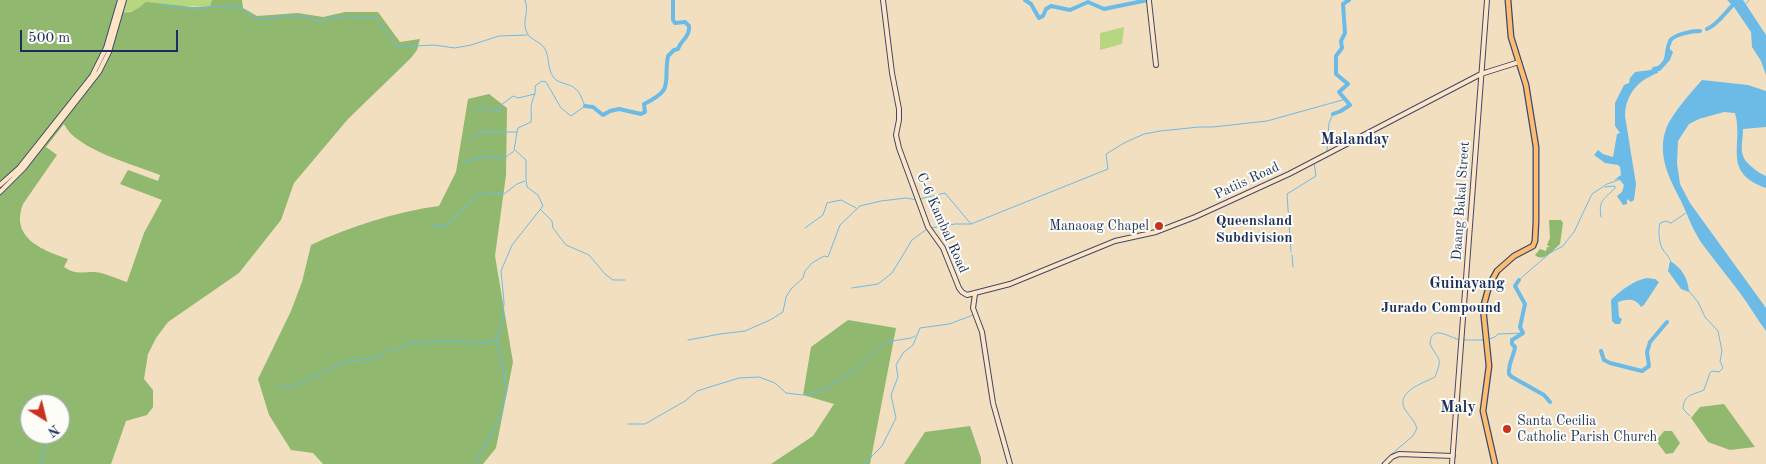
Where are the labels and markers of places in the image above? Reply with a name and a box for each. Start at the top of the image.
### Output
place label: Manaoag Chapel [1049,218,1149,234]
marker: Manaoag Chapel [1153,220,1165,232]
place label: Santa Cecilia Catholic Parish Church [1517,413,1657,446]
marker: Santa Cecilia Catholic Parish Church [1501,423,1513,435]

